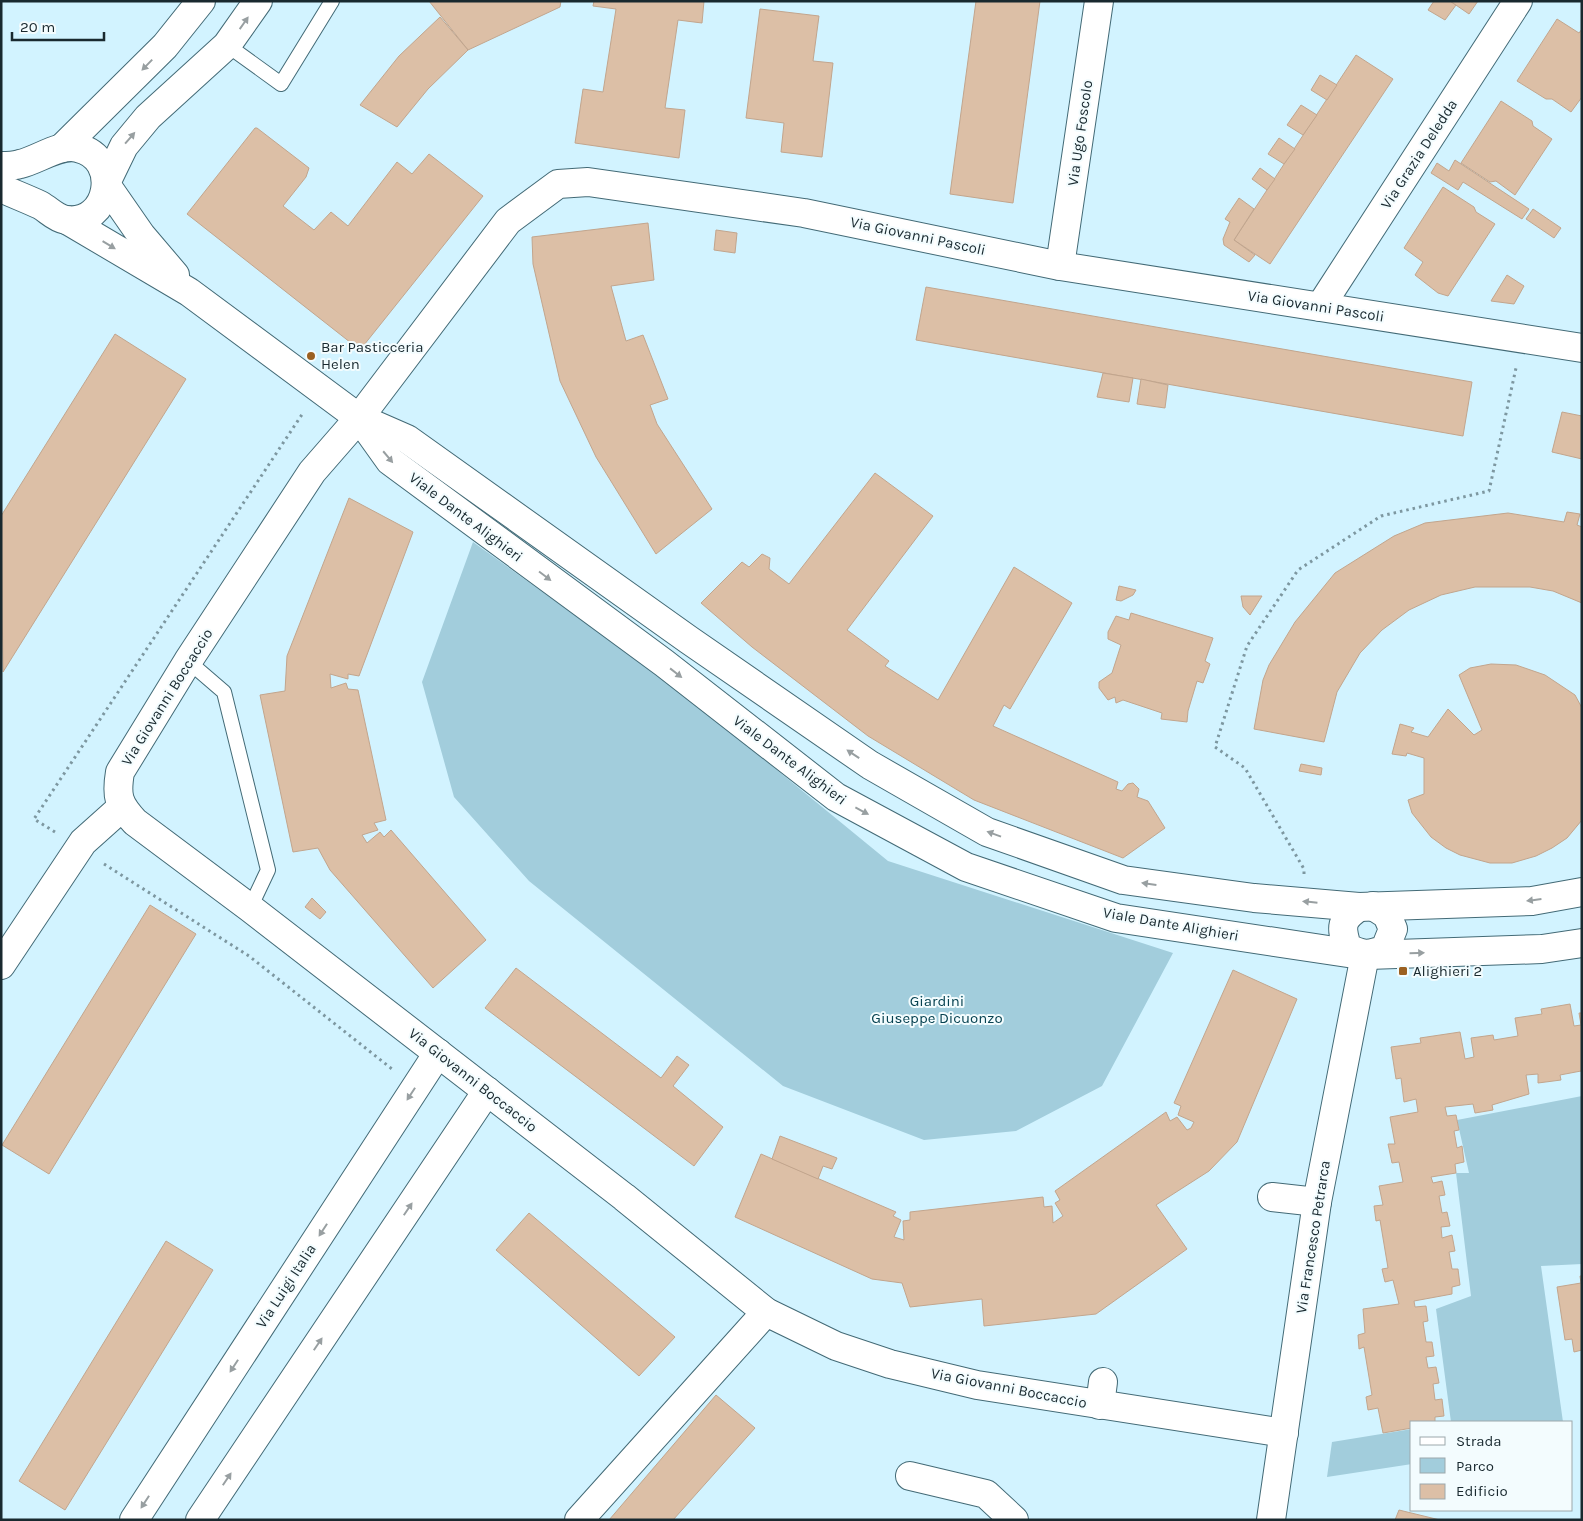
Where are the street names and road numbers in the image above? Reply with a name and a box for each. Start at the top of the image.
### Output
street label: Via Ugo Foscolo [1064,79,1096,187]
street label: Via Grazia Deledda [1377,96,1461,212]
street label: Via Giovanni Pascoli [849,213,987,259]
street label: Via Giovanni Pascoli [1246,286,1386,326]
street label: Viale Dante Alighieri [406,468,526,566]
street label: Via Giovanni Boccaccio [117,625,217,769]
street label: Viale Dante Alighieri [730,711,850,809]
street label: Viale Dante Alighieri [1102,903,1240,945]
street label: Via Giovanni Boccaccio [405,1024,541,1136]
street label: Via Francesco Petrarca [1292,1159,1334,1315]
street label: Via Luigi Italia [252,1240,320,1332]
street label: Via Giovanni Boccaccio [930,1364,1088,1412]

